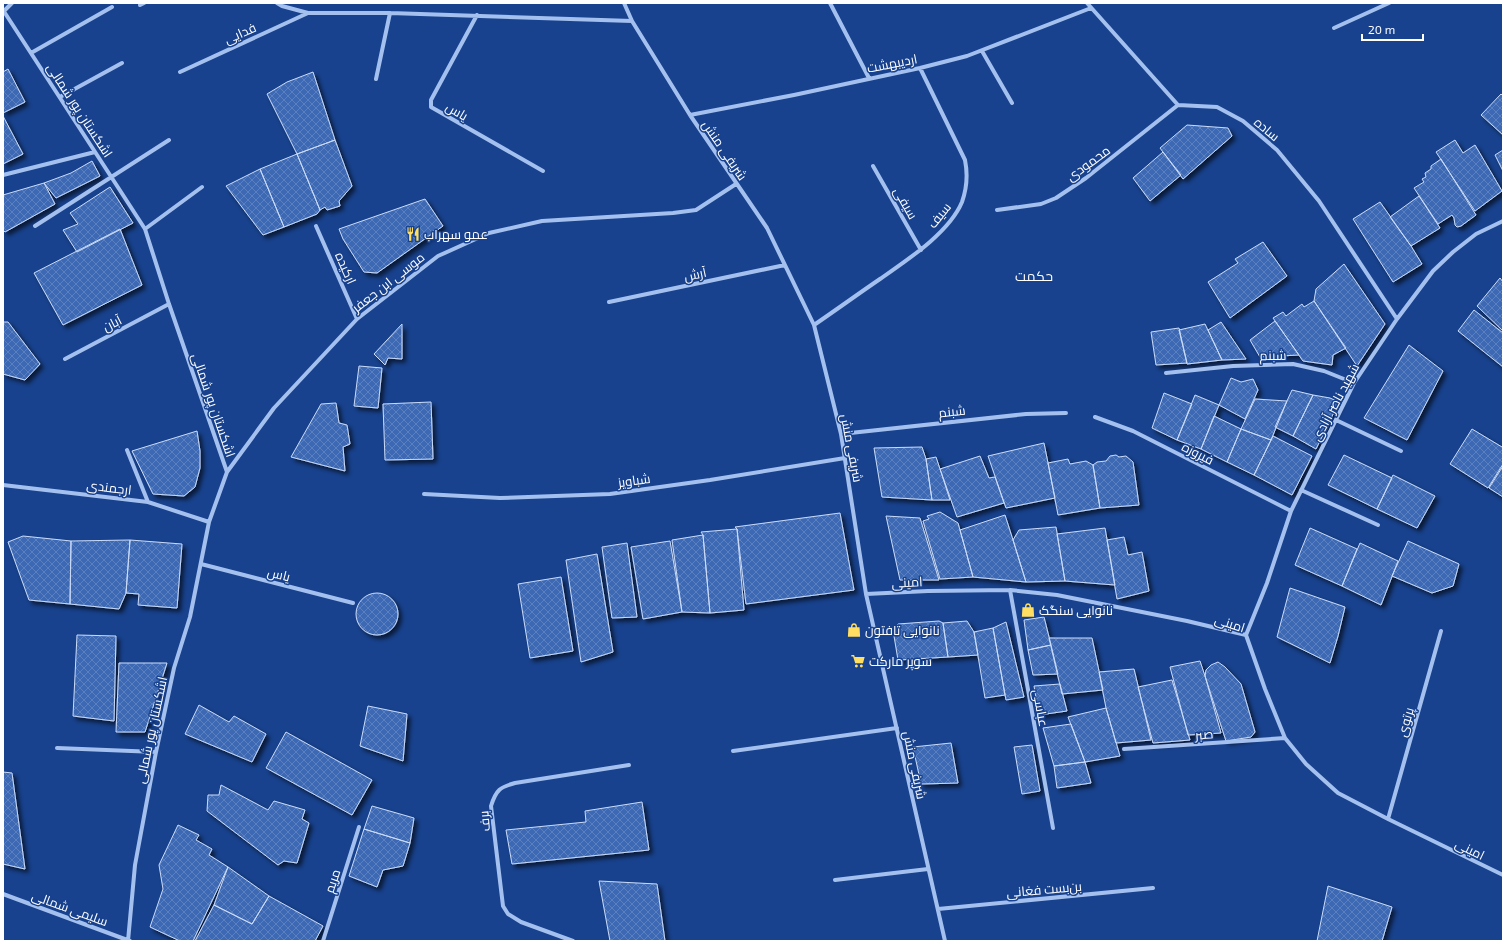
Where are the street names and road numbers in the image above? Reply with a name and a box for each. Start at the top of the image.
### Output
street label: فدایی [222,19,258,47]
street label: اردیبهشت [866,50,918,76]
street label: اشکستان پور شمالی [42,60,116,161]
street label: یاس [443,98,471,124]
street label: ساده [1251,114,1283,144]
street label: شریفی منش [699,117,751,183]
street label: محمودی [1063,142,1113,184]
street label: سیفی [891,184,921,222]
street label: سیف [924,199,954,231]
street label: ارکیده [332,249,360,287]
street label: موسی ابن جعفر [348,249,427,316]
street label: آرش [682,264,708,284]
street label: آبان [100,311,125,335]
street label: شبنم [1259,347,1287,365]
street label: اشکستان پور شمالی [187,351,239,460]
street label: شهید ناصر آزادی [1308,360,1362,444]
street label: شبنم [938,402,966,422]
street label: شریفی منش [838,413,866,483]
street label: فیروزه [1179,438,1217,468]
street label: شباویز [616,470,651,490]
street label: ارجمندی [86,476,132,498]
street label: یاس [266,563,293,585]
street label: امینی [891,573,923,591]
street label: امینی [1213,611,1247,635]
street label: اشکستان پور شمالی [132,675,172,785]
street label: عباسی [1030,688,1052,728]
street label: پرتوی [1393,705,1419,739]
street label: صبر [1193,725,1214,743]
street label: شریفی منش [900,730,930,800]
street label: برف [475,810,493,832]
street label: امینی [1453,835,1487,863]
street label: مریم [321,867,345,896]
street label: بن‌بست فغانی [1006,878,1082,900]
street label: سلیمی شمالی [30,887,110,929]

